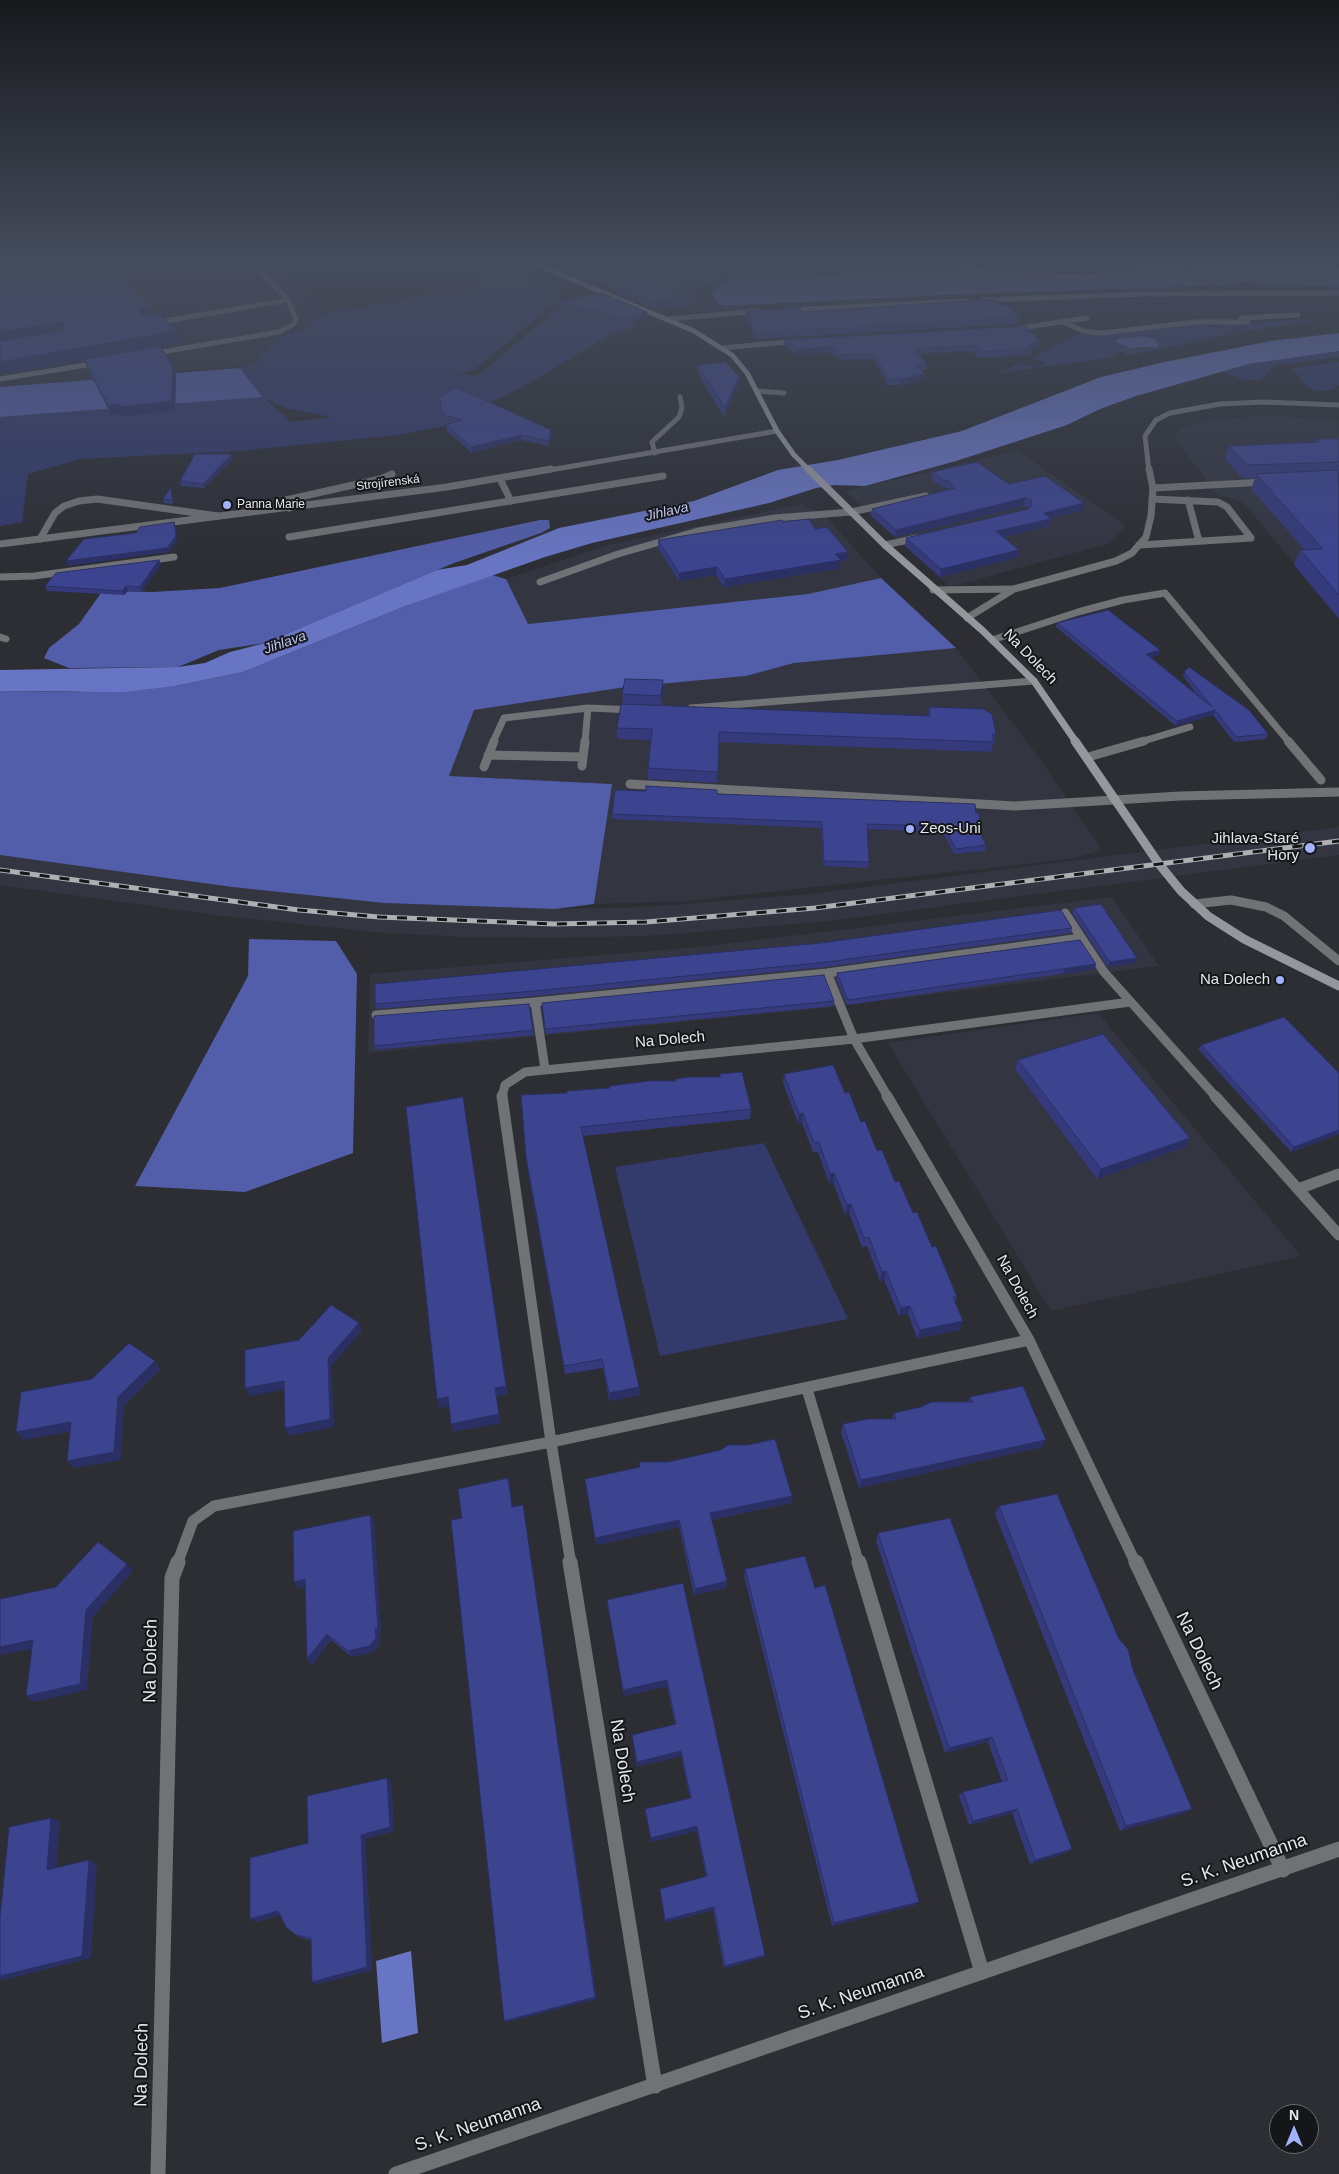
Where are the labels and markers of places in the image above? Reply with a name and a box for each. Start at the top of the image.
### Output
place label: Panna Marie [237,498,305,512]
marker: Panna Marie [221,499,233,511]
place label: Zeos-Uni [920,820,981,838]
marker: Zeos-Uni [904,823,916,835]
place label: Jihlava-Staré Hory [1211,830,1299,865]
marker: Jihlava-Staré Hory [1303,841,1317,855]
place label: Na Dolech [1200,971,1270,989]
marker: Na Dolech [1274,974,1286,986]

